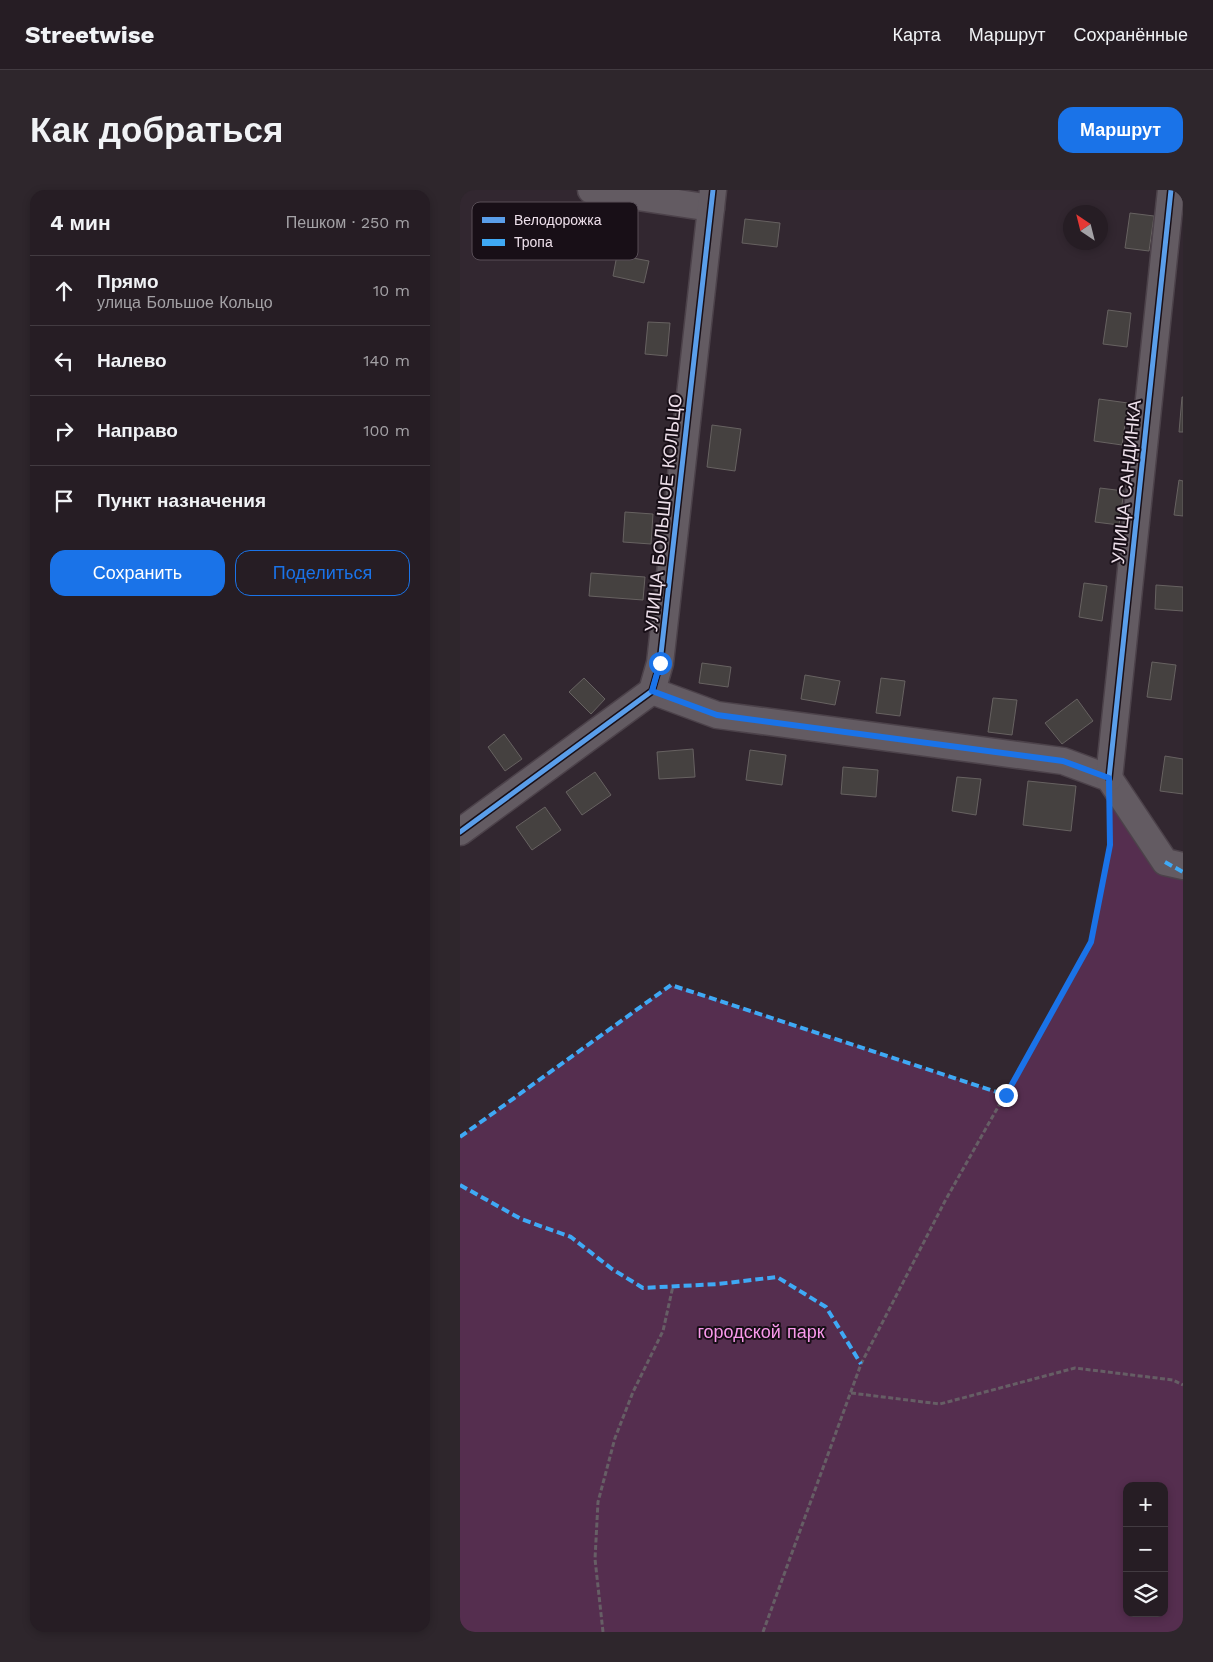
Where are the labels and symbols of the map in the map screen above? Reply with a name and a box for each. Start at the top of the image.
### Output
legend [472,202,638,260]
north arrow [1063,205,1108,250]
text: Велодорожка [514,212,602,228]
text: Тропа [514,234,553,250]
street label: УЛИЦА БОЛЬШОЕ КОЛЬЦО [640,393,686,633]
street label: УЛИЦА САНДИНКА [1107,399,1145,565]
route start [649,652,672,675]
route end [995,1084,1018,1107]
park label: городской парк [697,1321,825,1342]

